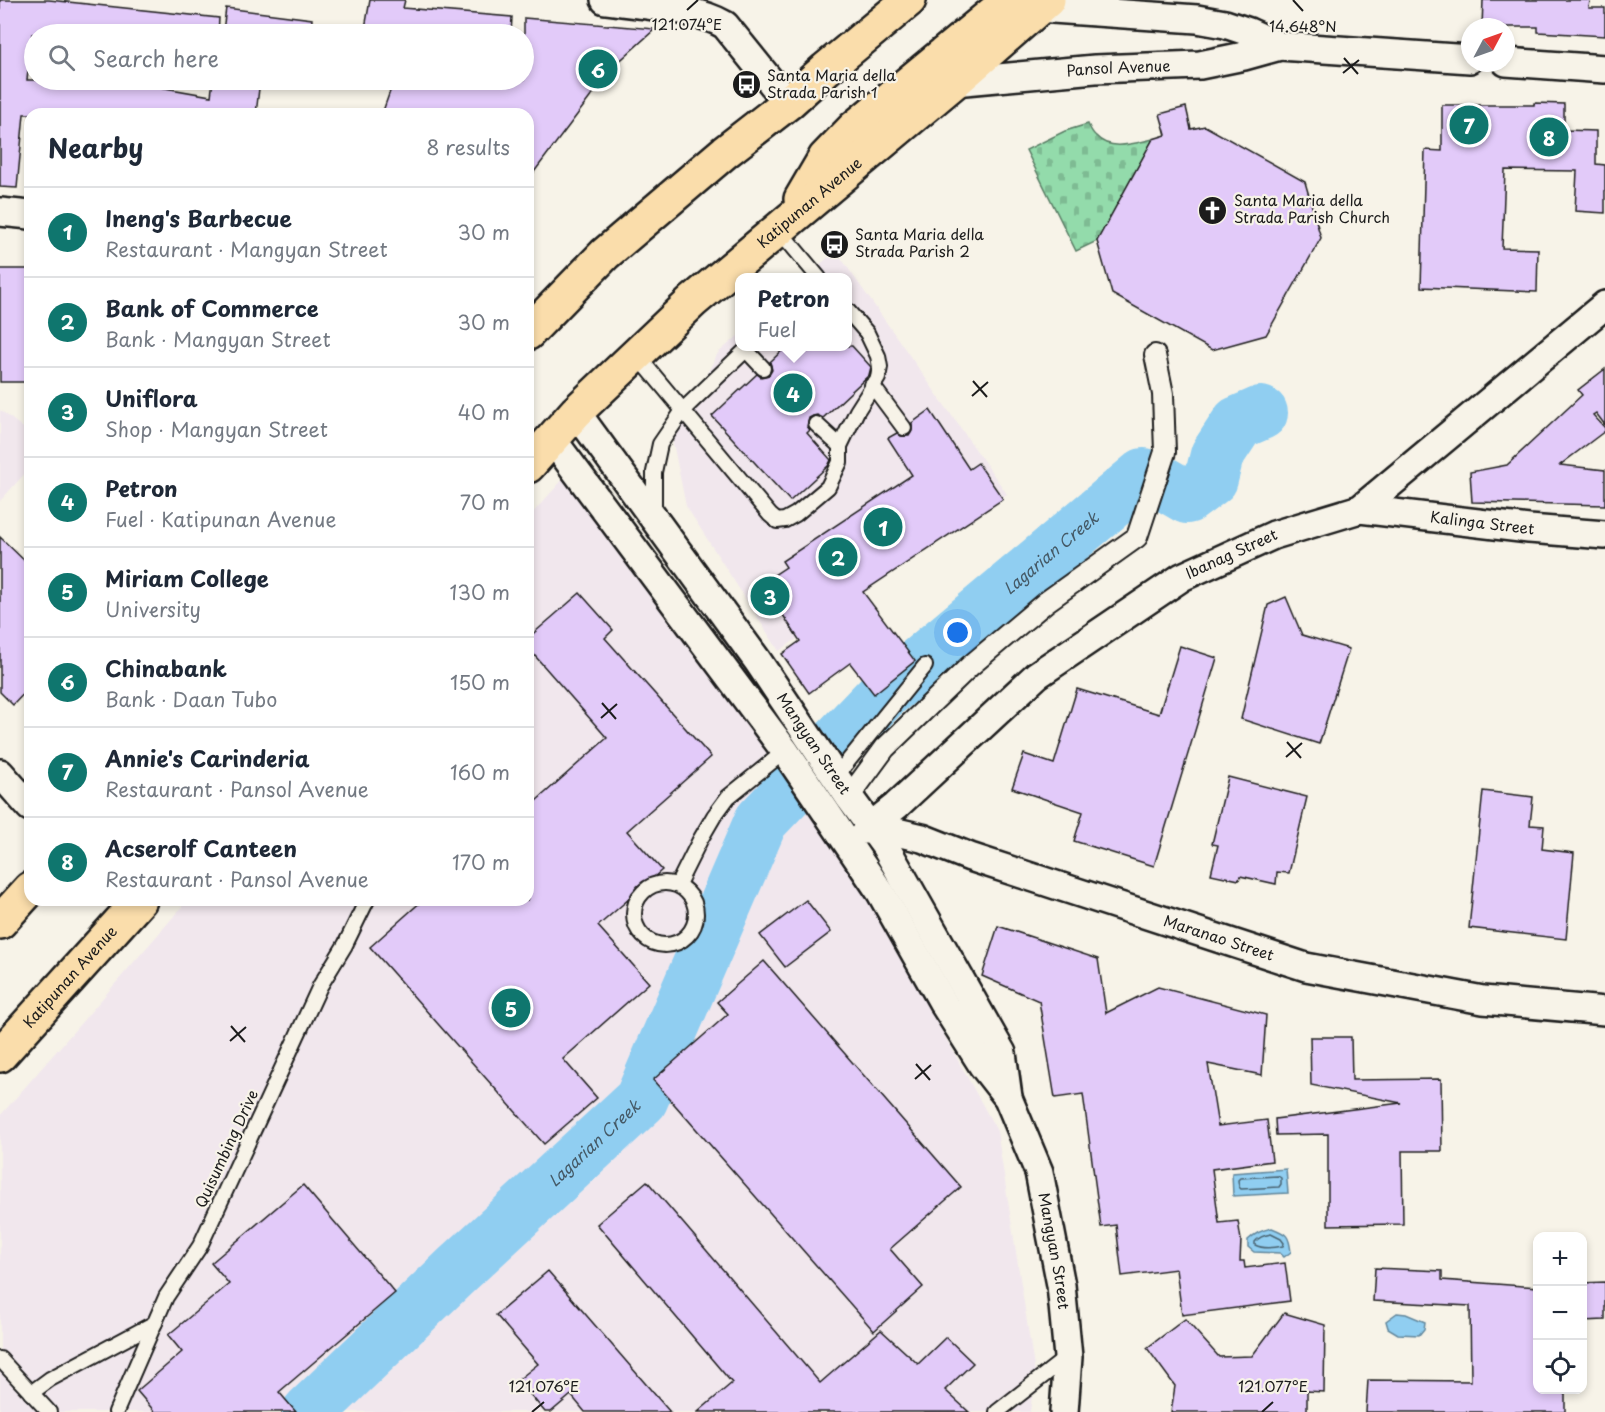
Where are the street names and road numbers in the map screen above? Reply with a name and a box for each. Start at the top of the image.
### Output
street label: Pansol Avenue [1065,53,1171,82]
street label: Katipunan Avenue [751,151,866,253]
street label: Kalinga Street [1429,504,1535,539]
street label: Ibanag Street [1181,522,1281,584]
street label: Mangyan Street [772,687,857,799]
street label: Maranao Street [1161,908,1277,966]
street label: Katipunan Avenue [17,920,122,1032]
street label: Quisumbing Drive [188,1085,263,1211]
street label: Mangyan Street [1033,1190,1076,1310]

